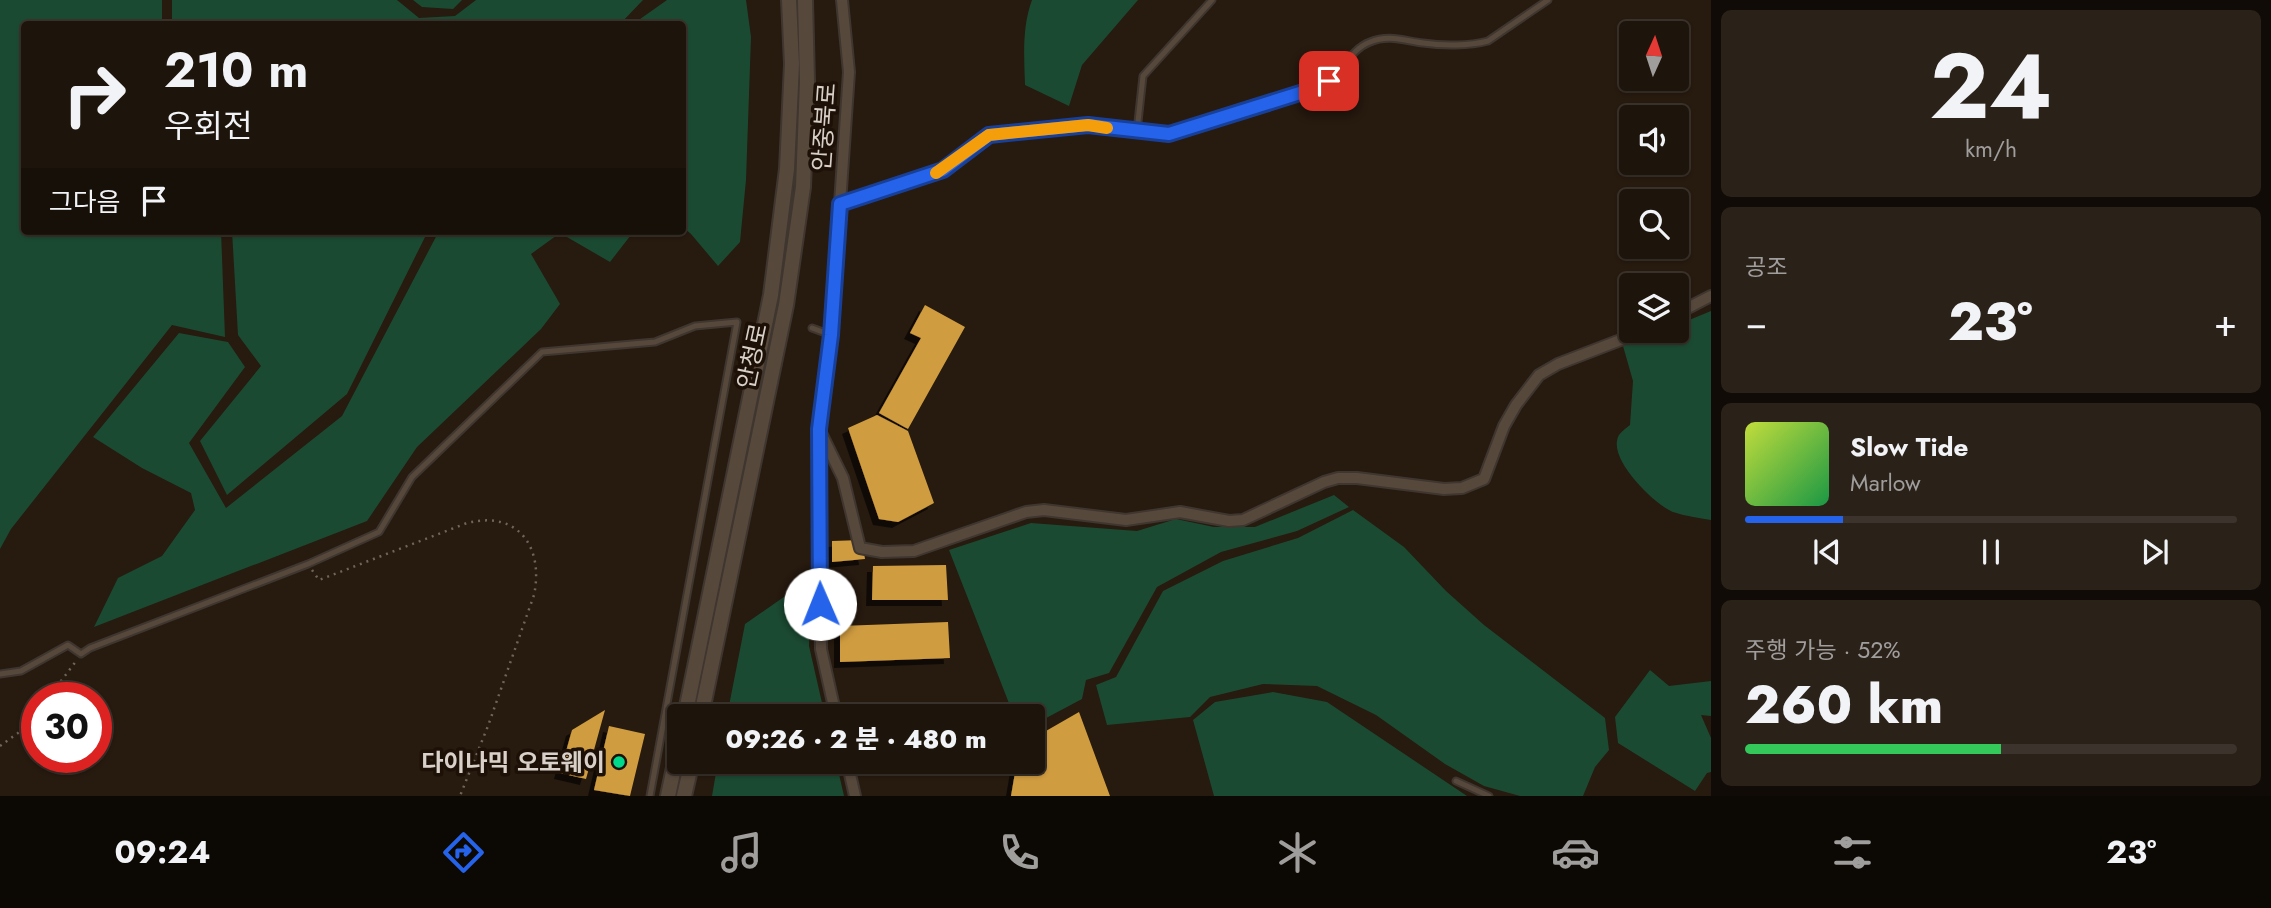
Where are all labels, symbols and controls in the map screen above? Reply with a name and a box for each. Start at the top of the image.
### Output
north arrow [1619,21,1689,91]
map controls [1619,21,1689,343]
text: 24 [1929,21,2053,152]
text: 210 m [164,35,308,105]
icon: right [49,49,140,140]
pin [1299,51,1359,111]
icon: arrive [1310,62,1348,100]
street label: 안중북로 [803,82,845,172]
text: 우회전 [164,103,252,149]
button: sound [1619,105,1689,175]
text: km/h [1965,132,2017,166]
icon: arrive [135,182,173,220]
text: 그다음 [49,183,121,221]
button: search [1619,189,1689,259]
text: 공조 [1745,250,1787,284]
button: layers [1619,273,1689,343]
text: 23° [1948,284,2033,360]
text: − [1745,295,1767,350]
text: + [2214,295,2237,350]
street label: 안청로 [728,320,776,392]
text: Slow Tide [1850,428,1969,466]
text: Marlow [1850,466,1921,500]
icon: previous [1808,533,1846,571]
icon: pause [1972,533,2010,571]
icon: next [2136,533,2174,571]
position arrow [783,567,857,641]
text: 주행 가능 · 52% [1745,633,1901,667]
text: 260 km [1745,667,1943,743]
speed limit sign: 30 [21,682,112,773]
text: 09:26 · 2 분 · 480 m [725,720,987,758]
place label: 다이나믹 오토웨이 [421,745,605,780]
marker: 다이나믹 오토웨이 [611,754,627,770]
icon: directions [439,828,488,877]
icon: music [717,828,766,877]
icon: phone [995,828,1044,877]
icon: climate [1273,828,1322,877]
icon: car [1551,828,1600,877]
icon: filters [1828,828,1877,877]
text: 09:24 [114,829,211,875]
text: 23° [2106,829,2157,875]

